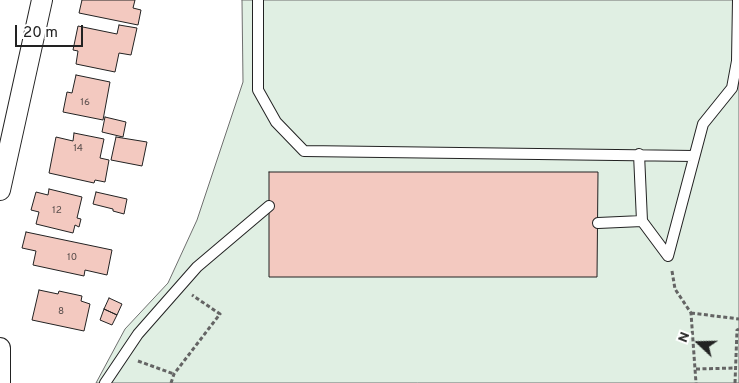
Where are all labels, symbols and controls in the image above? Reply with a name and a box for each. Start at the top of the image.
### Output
scale bar [18,15,85,47]
text: 20 m [23,24,58,43]
house number: 16 [80,97,90,109]
house number: 14 [73,143,83,155]
house number: 12 [52,205,62,217]
house number: 10 [67,252,77,264]
house number: 8 [58,306,64,318]
north arrow [674,318,724,368]
text: N [675,330,694,345]

